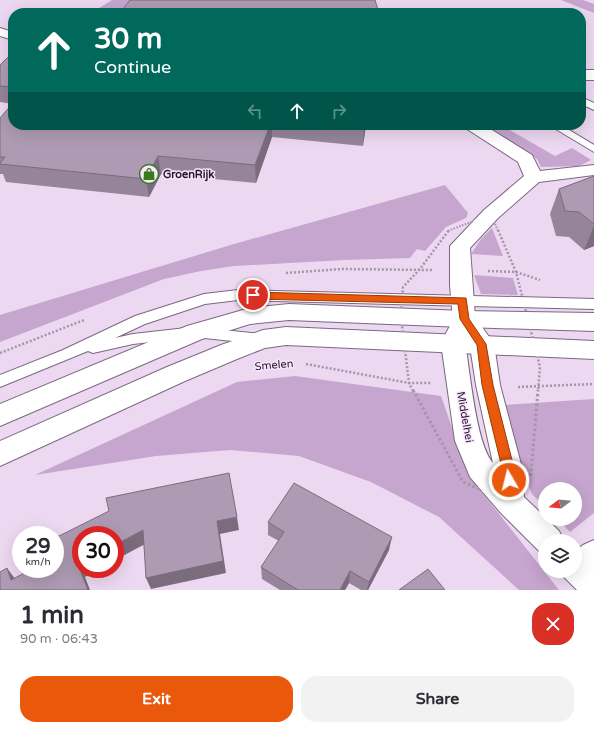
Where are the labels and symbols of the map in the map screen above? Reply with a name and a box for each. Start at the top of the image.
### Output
shop icon: GroenRijk [138,163,160,185]
place label: GroenRijk [163,168,214,182]
pin [236,278,270,312]
street label: Smelen [254,357,294,373]
street label: Middelhei [454,390,476,444]
position arrow [488,459,530,501]
north arrow [538,482,582,526]
speed limit sign: 30 [72,526,124,578]

